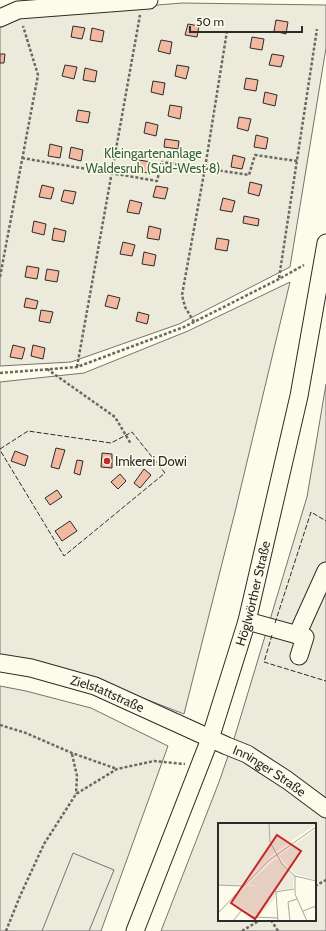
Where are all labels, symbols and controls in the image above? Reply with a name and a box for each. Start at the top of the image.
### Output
scale bar [190,8,302,34]
text: 50 m [196,14,224,29]
park label: Kleingartenanlage Waldesruh (Süd-West 8) [86,145,220,176]
place label: Imkerei Dowi [115,453,187,469]
marker: Imkerei Dowi [102,456,112,466]
street label: Höglwörther Straße [232,539,273,648]
street label: Zielstattstraße [69,672,147,715]
street label: Inninger Straße [231,741,310,800]
inset map [218,823,316,921]

